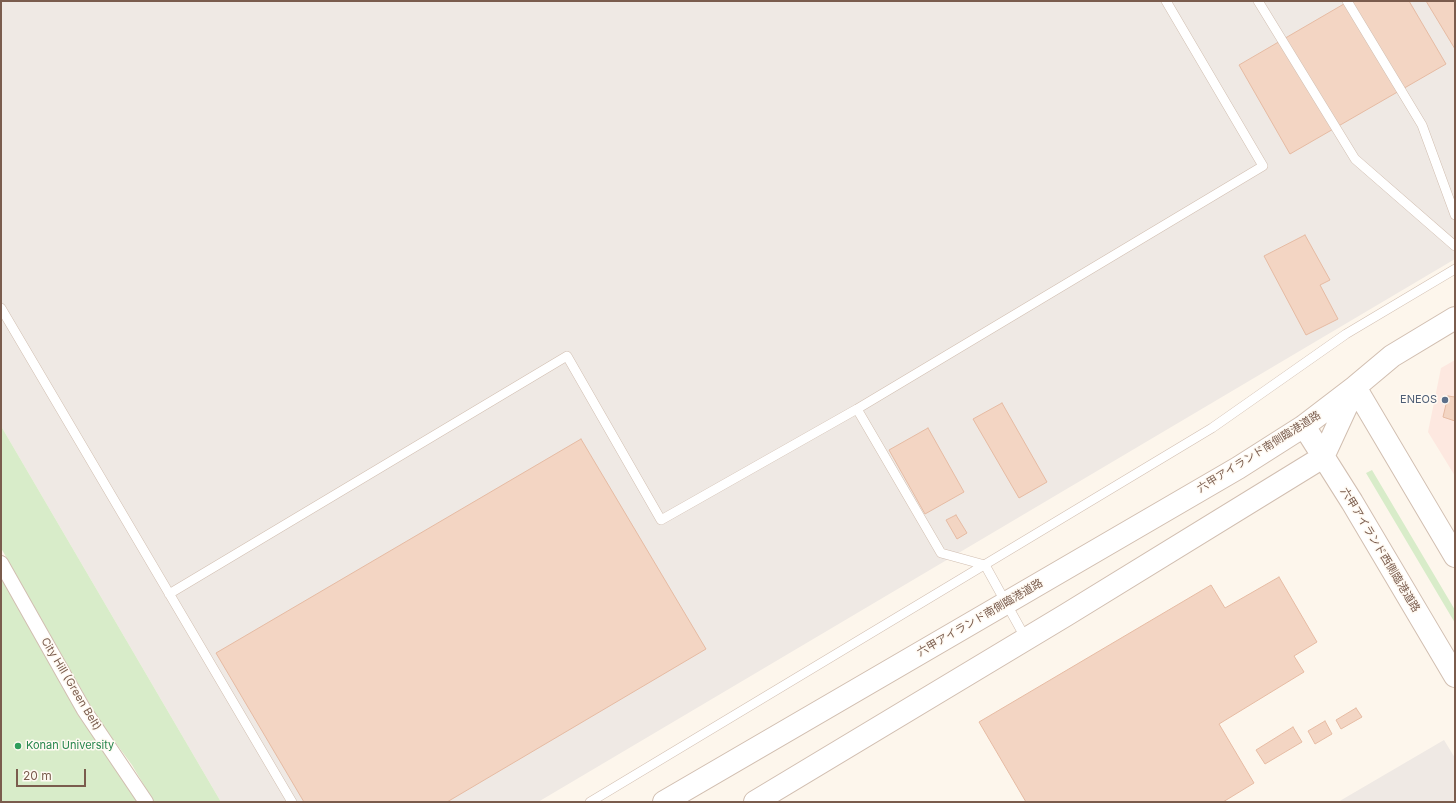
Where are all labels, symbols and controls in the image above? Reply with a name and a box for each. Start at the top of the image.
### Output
place label: ENEOS [1400,393,1437,407]
marker: ENEOS [1440,395,1450,405]
street label: 六甲アイランド南側臨港道路 [1195,409,1323,495]
street label: 六甲アイランド西側臨港道路 [1338,485,1422,615]
street label: 六甲アイランド南側臨港道路 [915,577,1045,659]
street label: City Hill (Green Belt) [38,635,104,733]
place label: Konan University [26,739,114,753]
marker: Konan University [13,741,23,751]
scale bar [18,761,88,787]
text: 20 m [23,768,52,783]

